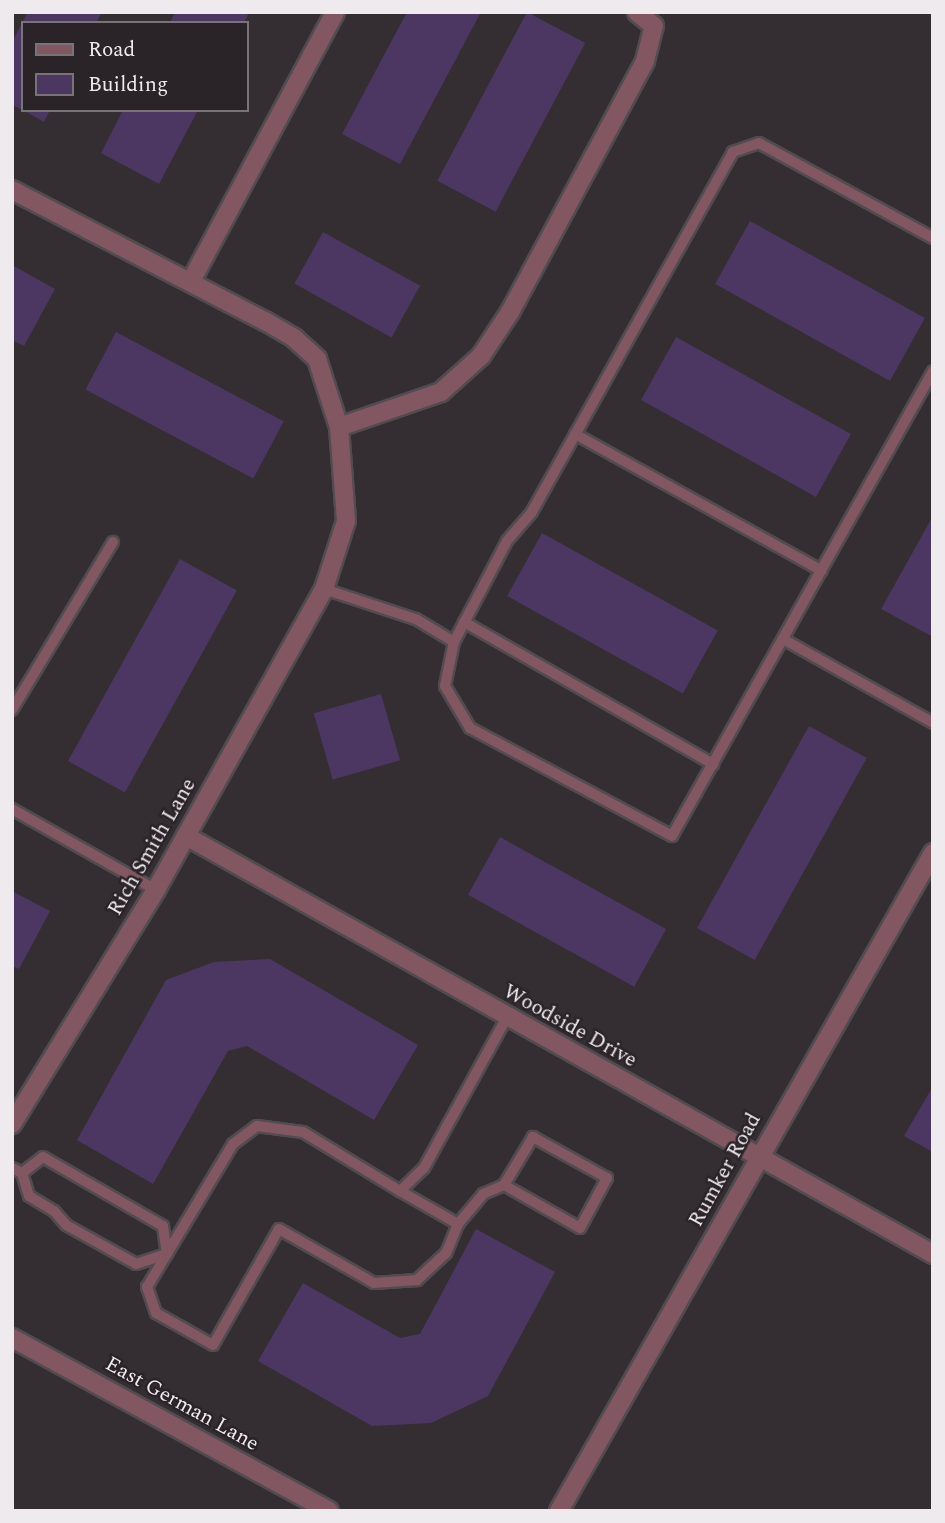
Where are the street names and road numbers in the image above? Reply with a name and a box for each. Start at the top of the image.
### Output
street label: Rich Smith Lane [102,774,202,920]
street label: Woodside Drive [499,979,641,1073]
street label: Rumker Road [683,1109,767,1231]
street label: East German Lane [101,1351,263,1457]

